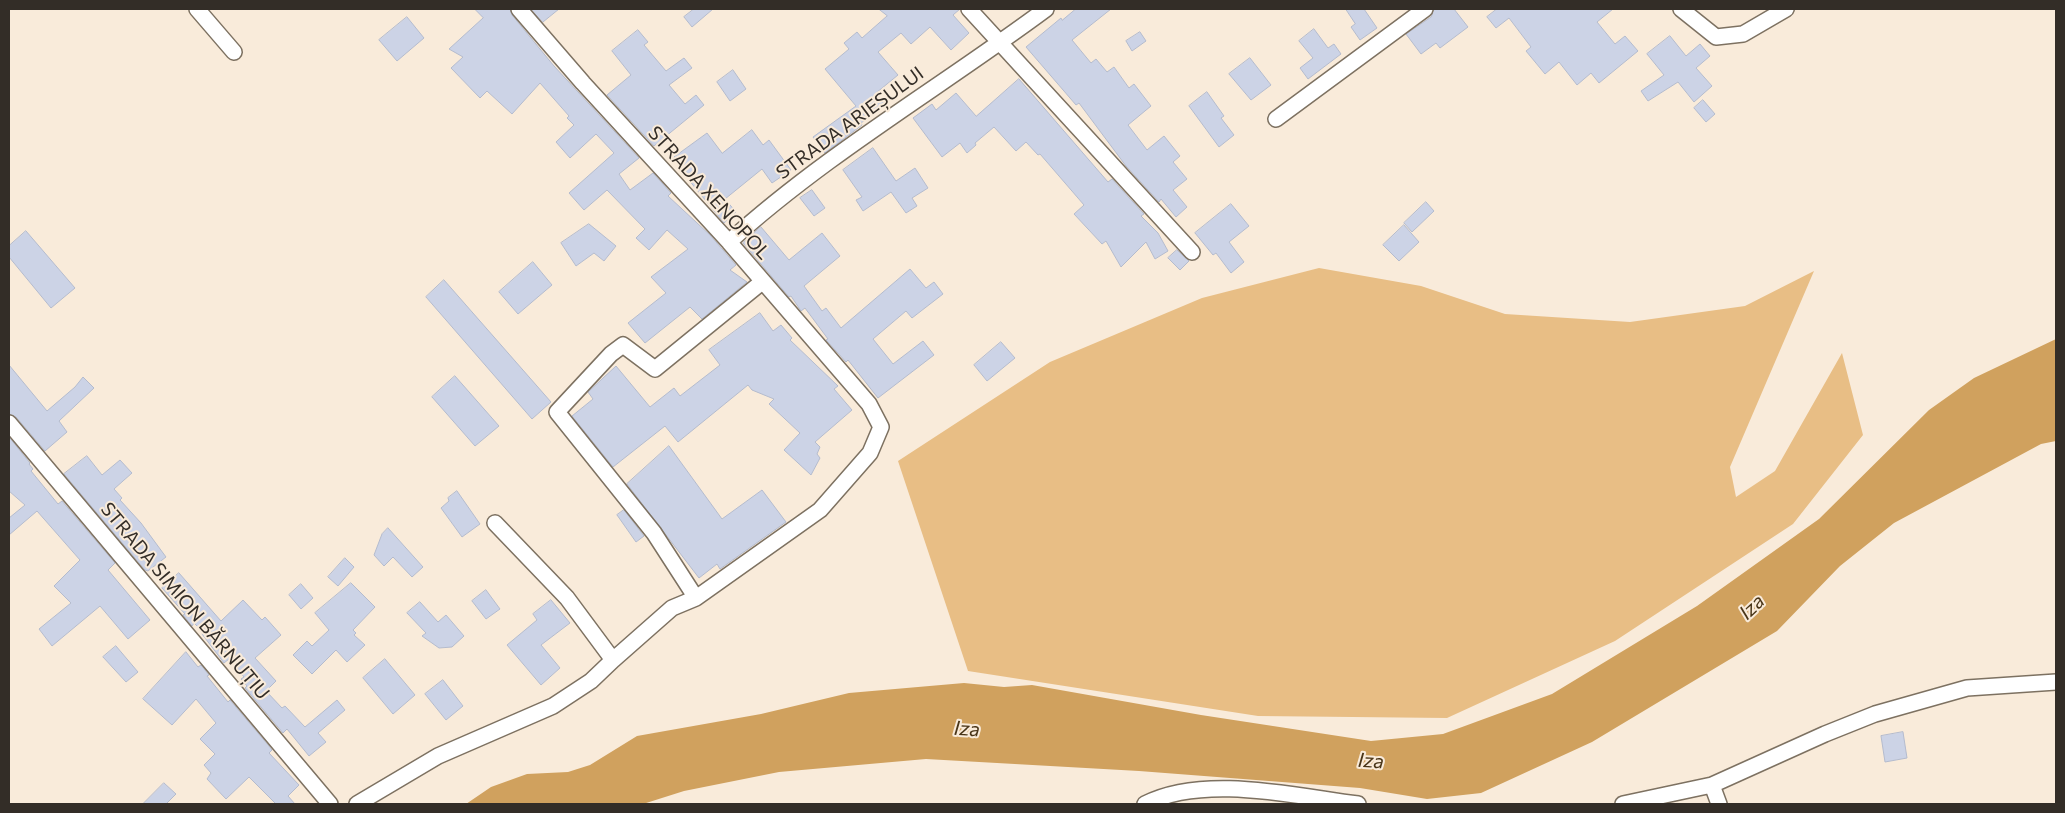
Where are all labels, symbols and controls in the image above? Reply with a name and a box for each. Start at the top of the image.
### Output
street label: STRADA ARIEȘULUI [772,62,928,184]
street label: STRADA XENOPOL [643,122,775,264]
street label: STRADA SIMION BĂRNUȚIU [96,498,274,704]
water label: Iza [1734,589,1770,625]
water label: Iza [953,716,981,742]
water label: Iza [1357,748,1385,774]

